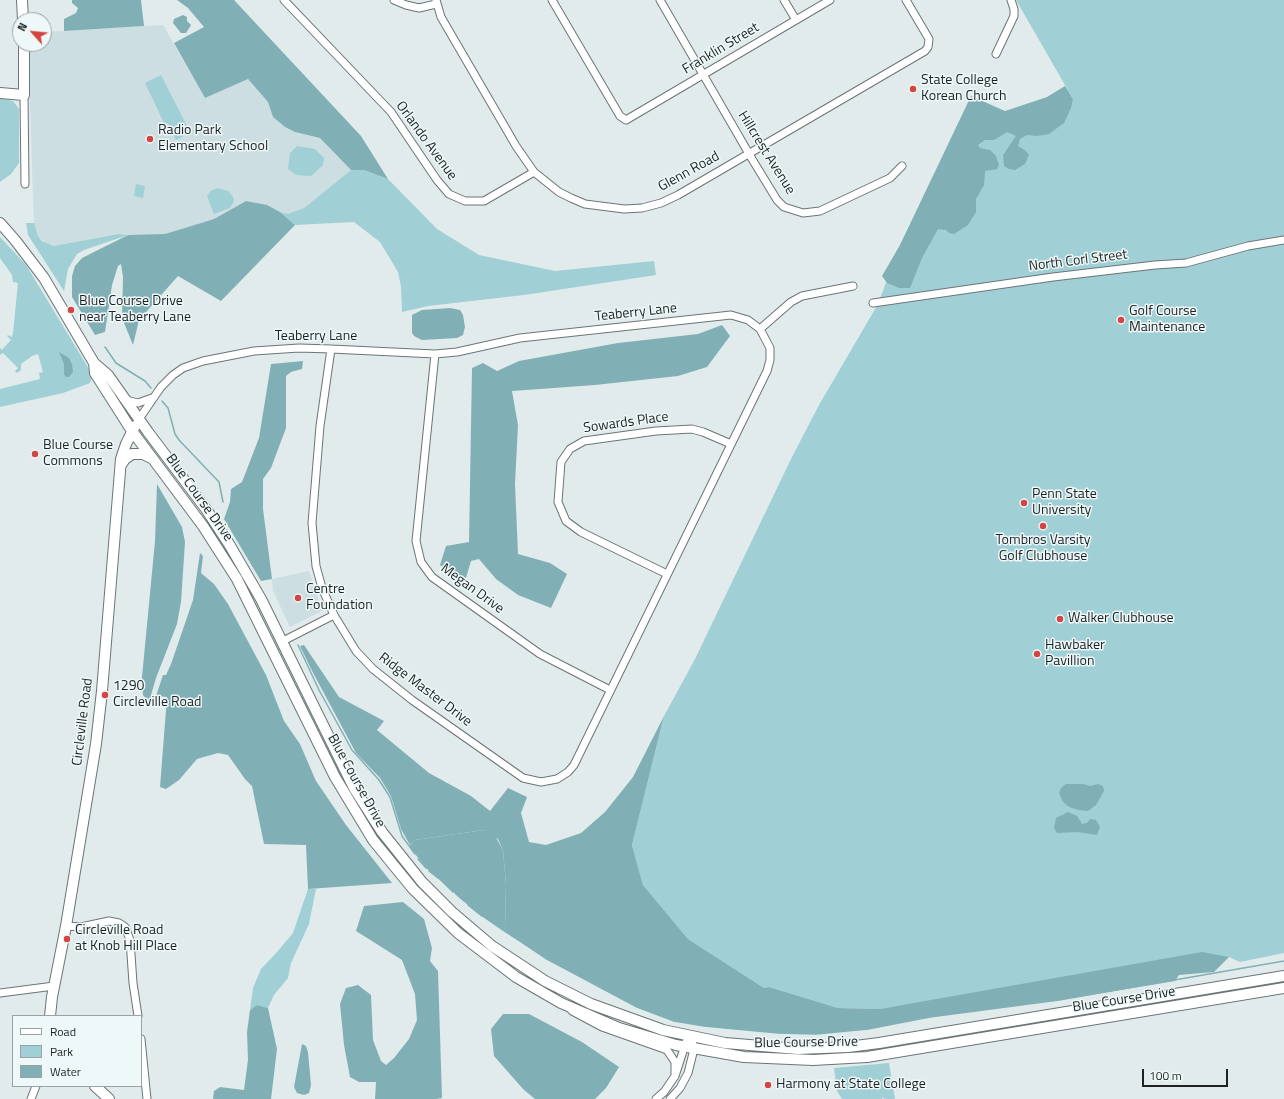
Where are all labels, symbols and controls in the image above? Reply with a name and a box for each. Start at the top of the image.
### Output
north arrow [12,12,52,52]
text: N [13,20,31,34]
street label: Franklin Street [680,20,762,78]
place label: State College Korean Church [921,73,1006,106]
marker: State College Korean Church [908,84,918,94]
street label: Orlando Avenue [392,98,460,184]
street label: Hillcrest Avenue [734,108,798,198]
place label: Radio Park Elementary School [158,123,268,156]
marker: Radio Park Elementary School [145,134,155,144]
street label: Glenn Road [655,148,723,196]
street label: North Corl Street [1028,247,1128,275]
place label: Blue Course Drive near Teaberry Lane [79,294,191,326]
street label: Teaberry Lane [594,300,678,326]
place label: Golf Course Maintenance [1129,304,1205,336]
marker: Blue Course Drive near Teaberry Lane [66,305,76,315]
marker: Golf Course Maintenance [1116,315,1126,325]
street label: Teaberry Lane [275,329,357,345]
street label: Sowards Place [582,409,670,437]
place label: Blue Course Commons [43,438,113,470]
marker: Blue Course Commons [30,449,40,459]
street label: Blue Course Drive [162,451,236,545]
place label: Penn State University [1032,487,1097,520]
marker: Penn State University [1019,498,1029,508]
marker: Tombros Varsity Golf Clubhouse [1038,521,1048,531]
place label: Tombros Varsity Golf Clubhouse [995,533,1091,566]
street label: Megan Drive [437,560,507,618]
place label: Centre Foundation [306,582,373,614]
marker: Centre Foundation [293,593,303,603]
place label: Walker Clubhouse [1068,611,1174,627]
marker: Walker Clubhouse [1055,614,1065,624]
place label: Hawbaker Pavillion [1045,638,1105,670]
marker: Hawbaker Pavillion [1032,649,1042,659]
street label: Ridge Master Drive [375,650,475,730]
street label: Circleville Road [69,677,97,767]
place label: 1290 Circleville Road [113,679,201,712]
marker: 1290 Circleville Road [100,690,110,700]
street label: Blue Course Drive [323,732,389,830]
place label: Circleville Road at Knob Hill Place [75,923,177,956]
marker: Circleville Road at Knob Hill Place [62,934,72,944]
street label: Blue Course Drive [1071,984,1177,1016]
legend [12,1015,142,1087]
text: Road [50,1022,76,1041]
street label: Blue Course Drive [754,1034,858,1052]
text: Park [50,1042,73,1061]
scale bar [1144,1061,1230,1087]
text: Water [50,1062,81,1081]
text: 100 m [1149,1066,1182,1085]
place label: Harmony at State College [776,1077,926,1093]
marker: Harmony at State College [763,1080,773,1090]

